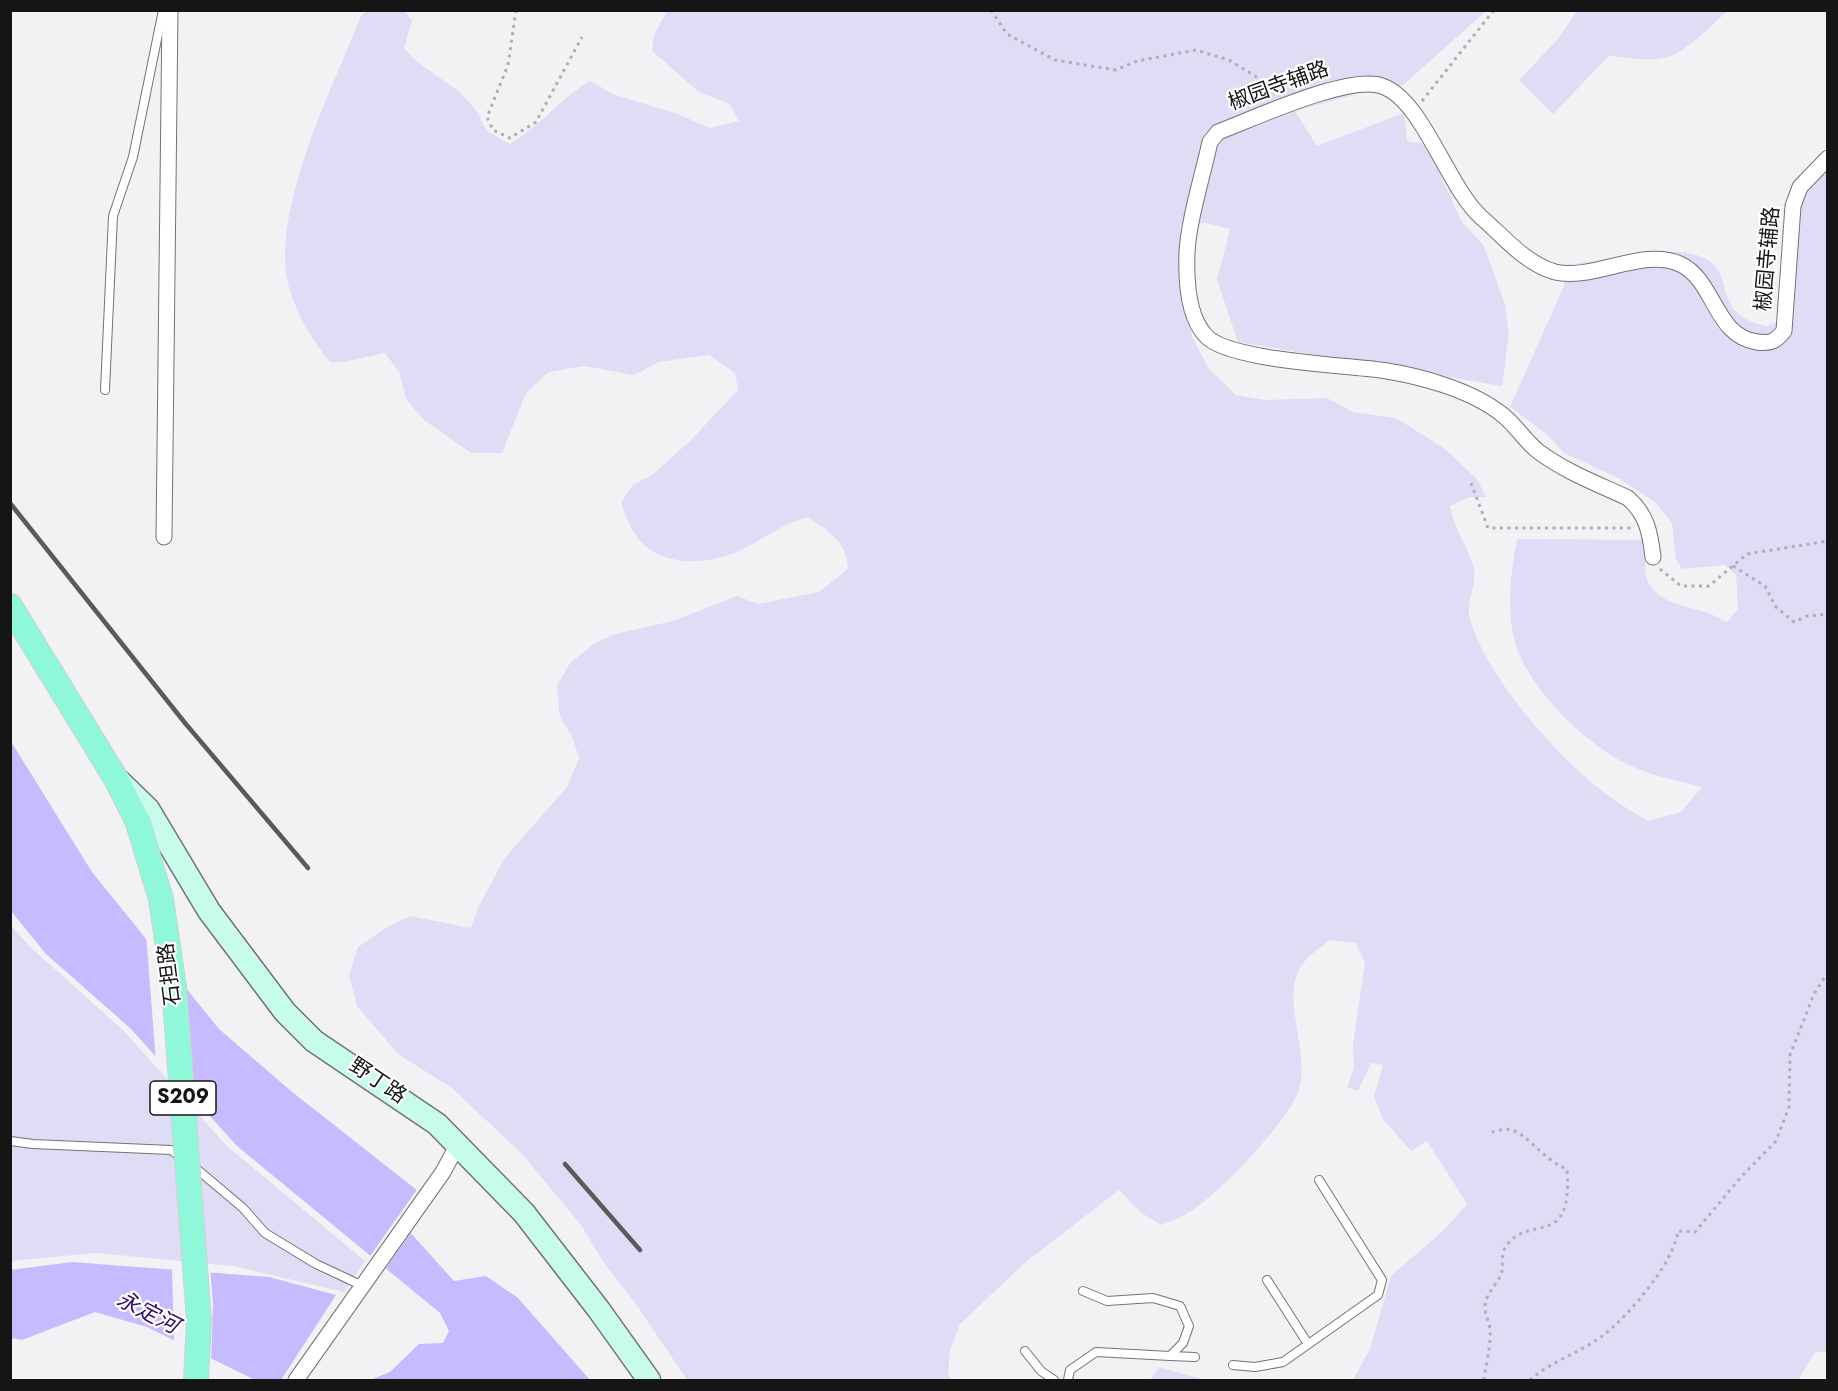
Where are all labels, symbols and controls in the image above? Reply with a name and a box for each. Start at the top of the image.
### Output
street label: 椒园寺辅路 [1225,57,1333,117]
street label: 椒园寺辅路 [1752,206,1786,312]
street label: 石担路 [155,941,187,1007]
street label: 野丁路 [344,1054,410,1110]
road number: S209 [150,1081,216,1115]
water label: 永定河 [112,1287,182,1341]

